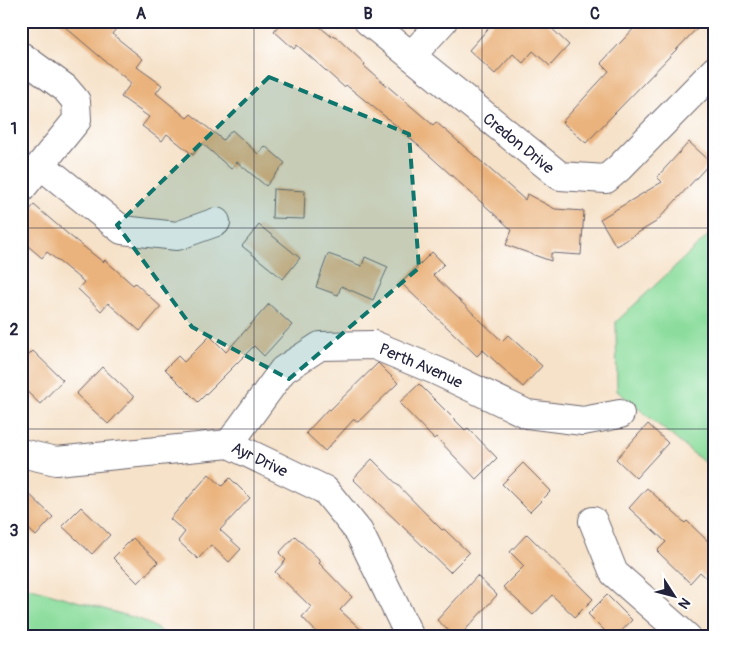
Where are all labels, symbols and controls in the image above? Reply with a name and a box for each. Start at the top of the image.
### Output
text: A [136,4,147,24]
text: B [363,4,373,24]
text: C [590,4,600,24]
street label: Credon Drive [479,109,558,178]
text: 1 [11,119,17,139]
text: 2 [10,320,19,340]
street label: Perth Avenue [376,339,466,393]
street label: Ayr Drive [228,438,291,482]
text: 3 [10,521,19,541]
north arrow [648,570,698,620]
text: N [674,595,694,612]

